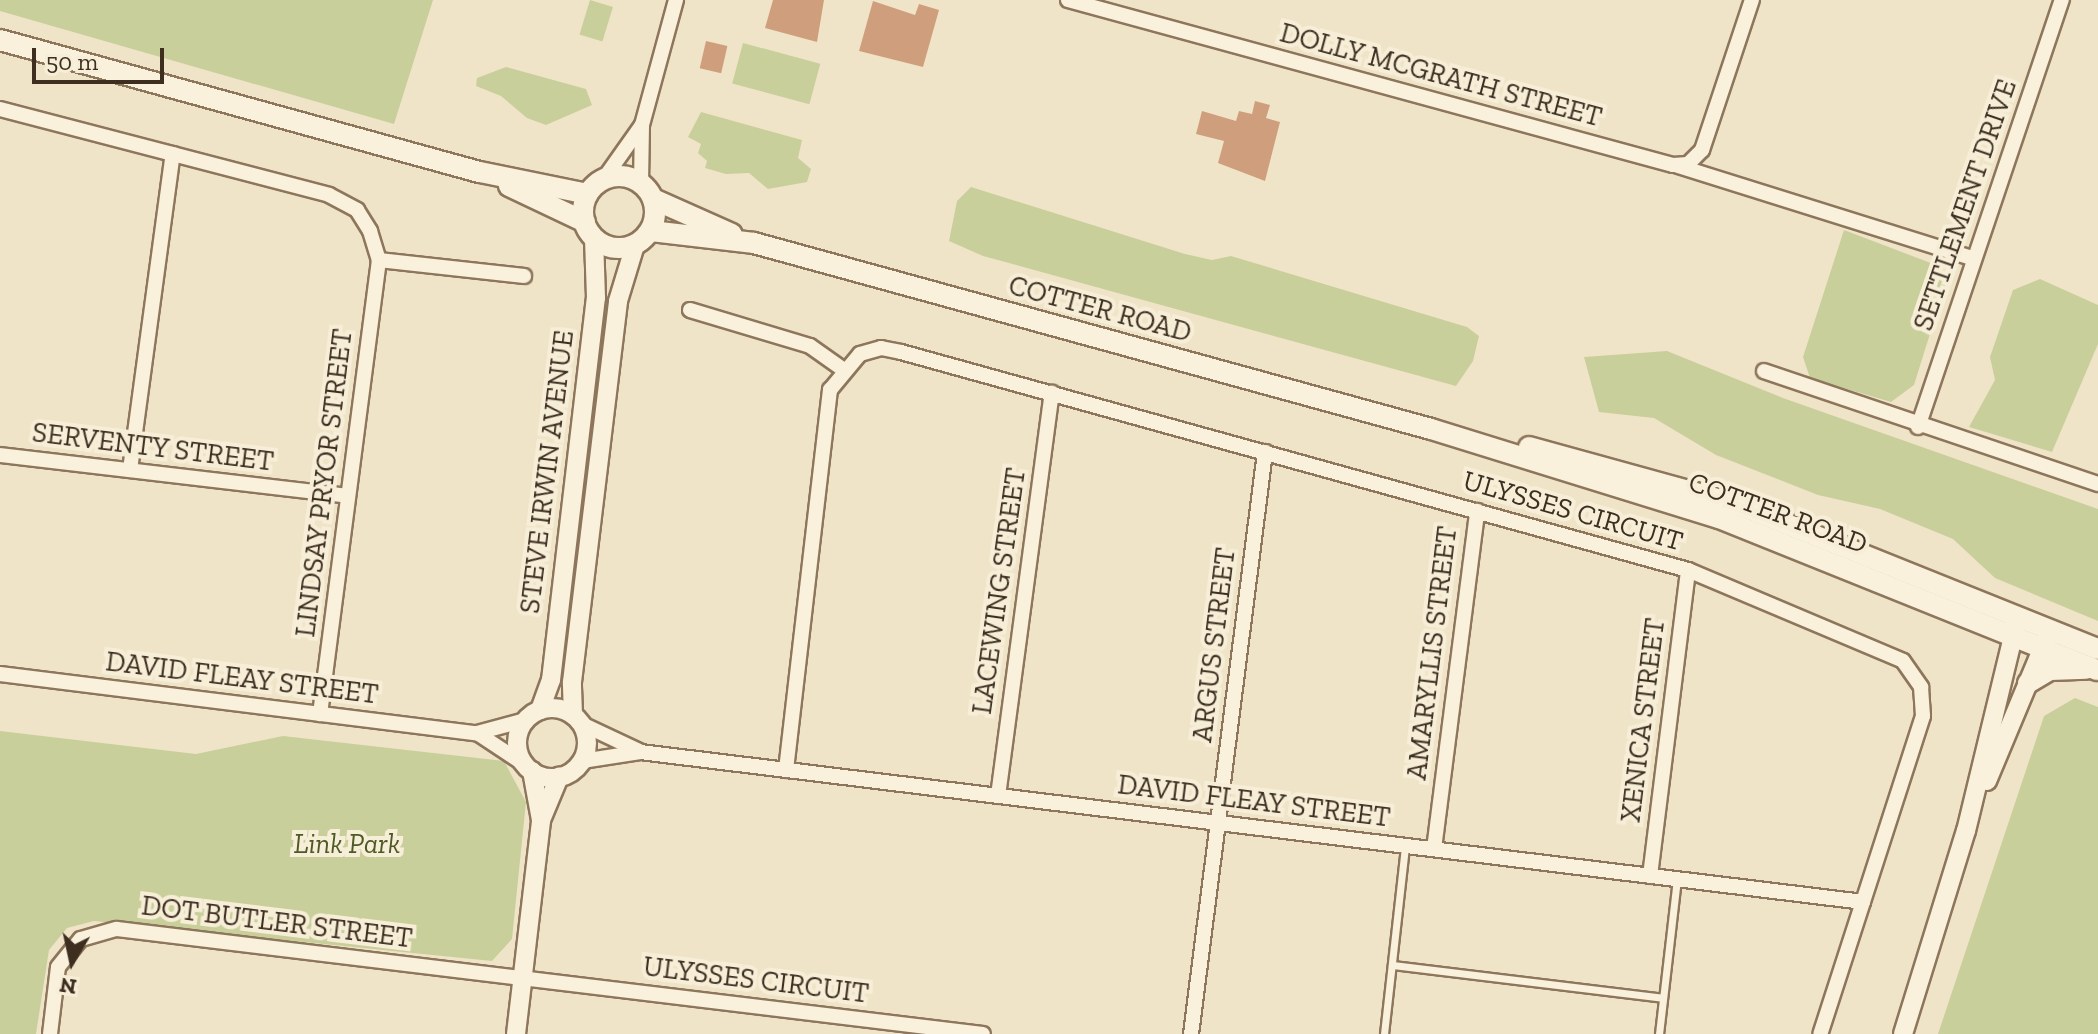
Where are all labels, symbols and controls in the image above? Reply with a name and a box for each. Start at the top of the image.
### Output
street label: DOLLY MCGRATH STREET [1276,16,1606,134]
scale bar [36,32,168,82]
text: 50 m [46,47,98,76]
street label: SETTLEMENT DRIVE [1906,75,2024,335]
street label: COTTER ROAD [1005,268,1195,350]
street label: LINDSAY PRYOR STREET [288,327,360,639]
street label: STEVE IRWIN AVENUE [513,328,581,616]
street label: SERVENTY STREET [30,415,276,479]
street label: ULYSSES CIRCUIT [1459,464,1687,558]
street label: COTTER ROAD [1684,465,1872,561]
street label: LACEWING STREET [965,466,1033,716]
street label: AMARYLLIS STREET [1400,524,1464,782]
street label: ARGUS STREET [1185,546,1243,744]
street label: XENICA STREET [1614,616,1672,824]
street label: DAVID FLEAY STREET [103,645,381,711]
street label: DAVID FLEAY STREET [1115,768,1393,834]
park label: Link Park [294,827,400,861]
street label: DOT BUTLER STREET [139,889,415,955]
north arrow [32,922,112,1002]
street label: ULYSSES CIRCUIT [641,949,871,1011]
text: N [58,972,79,1001]

